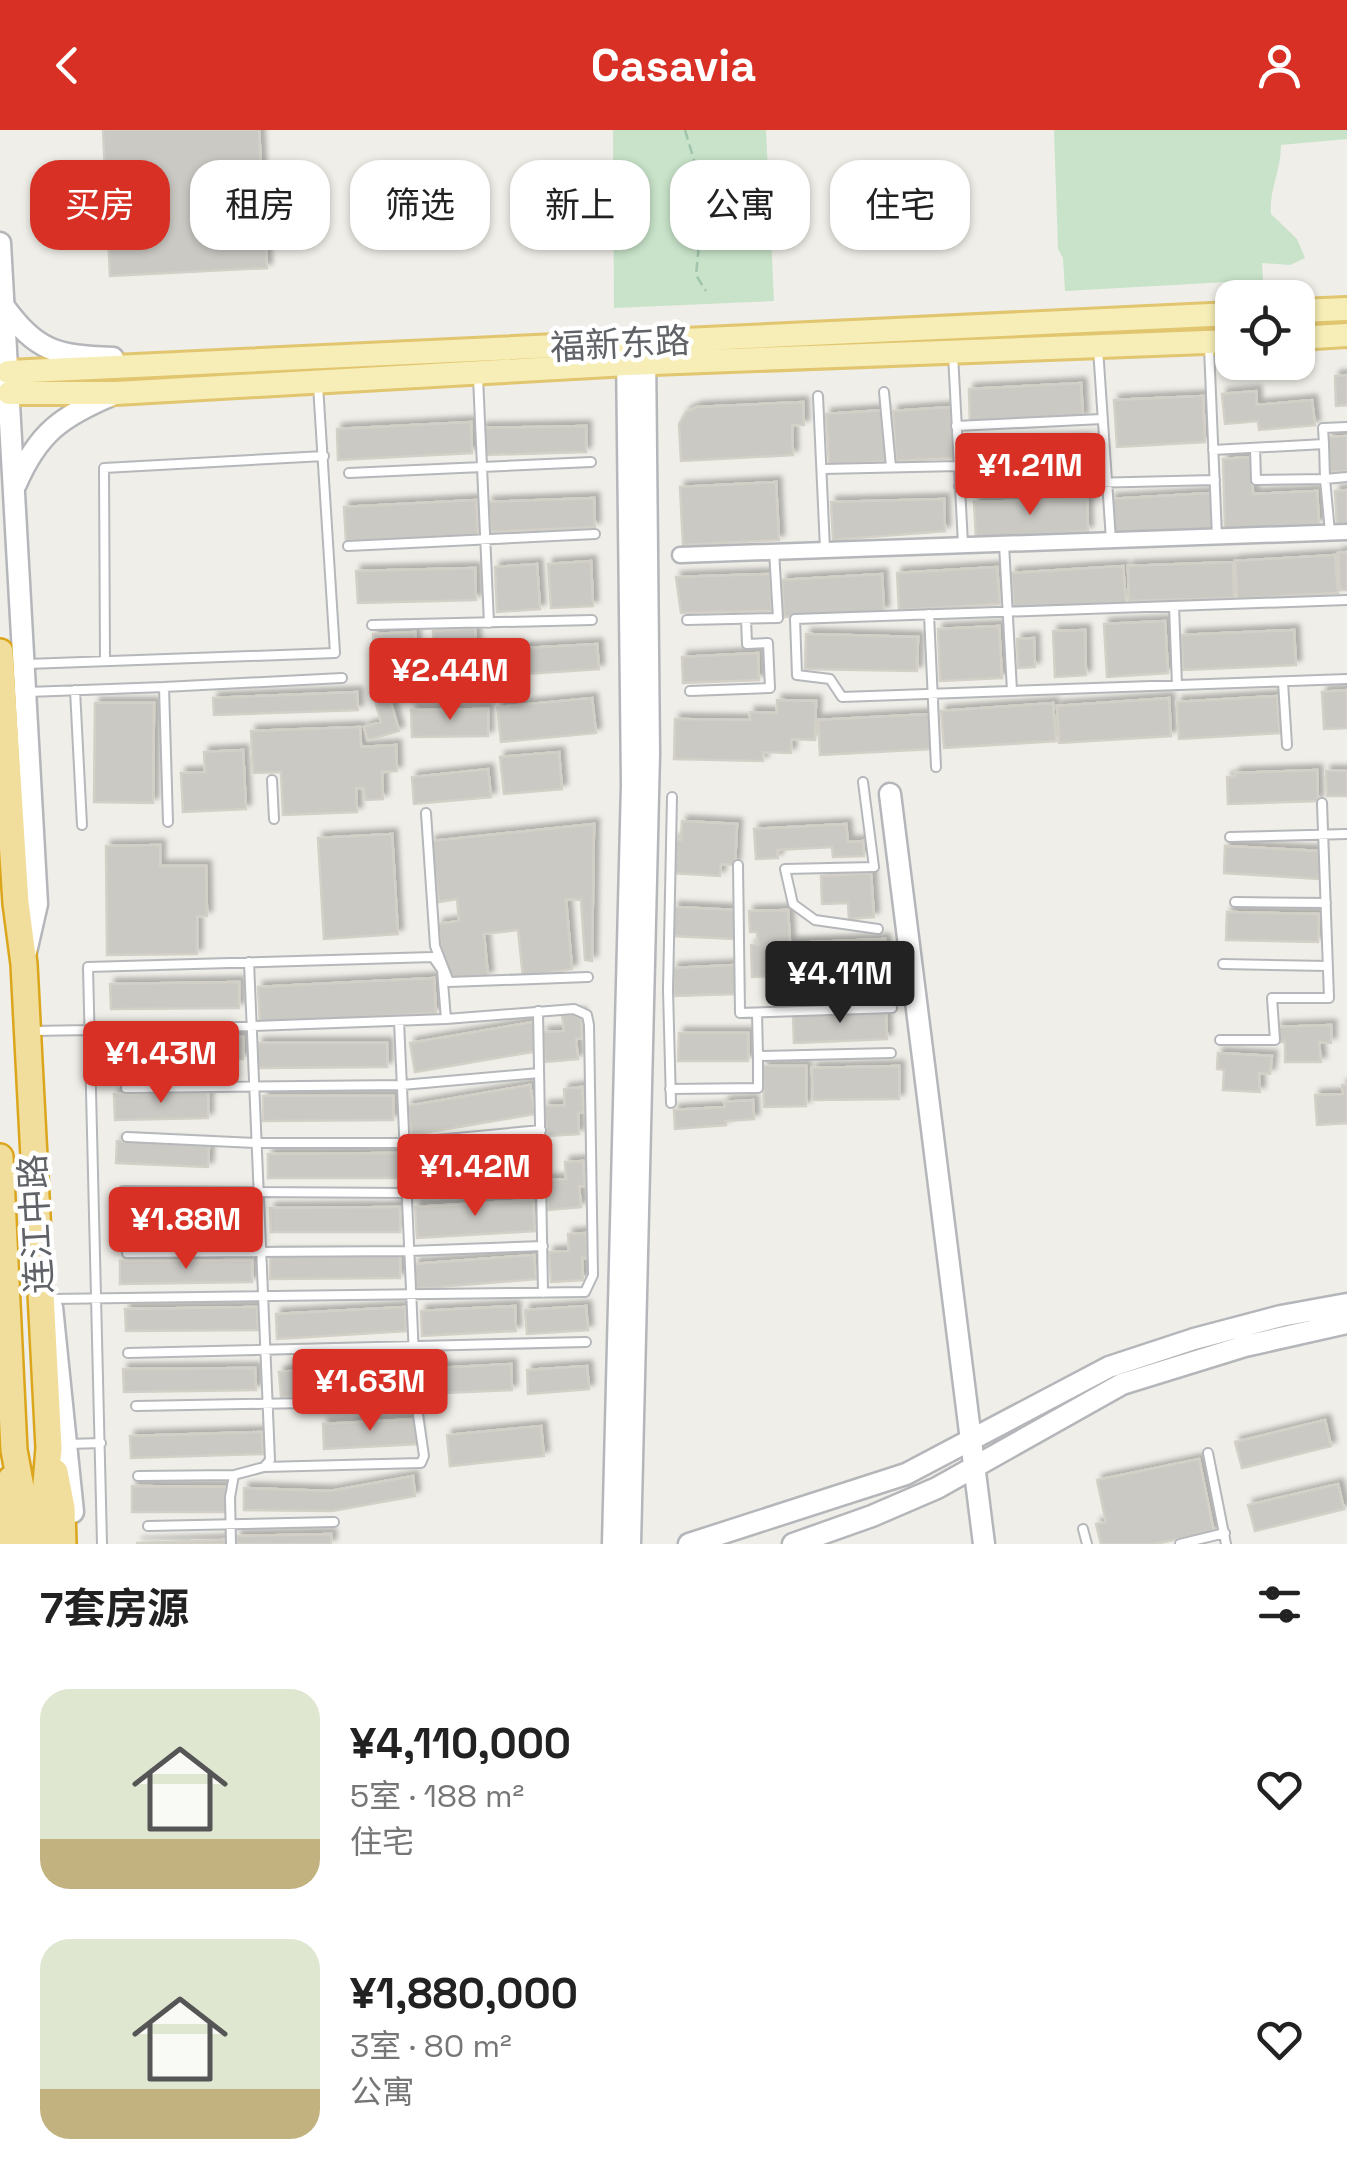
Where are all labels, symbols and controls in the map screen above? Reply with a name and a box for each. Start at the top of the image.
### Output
text: Casavia [591,37,756,94]
icon: back [40,38,95,93]
icon: person [1252,38,1307,93]
chip: 买房 [30,160,170,250]
chip: 租房 [190,160,330,250]
chip: 筛选 [350,160,490,250]
chip: 新上 [510,160,650,250]
chip: 公寓 [670,160,810,250]
chip: 住宅 [830,160,970,250]
map controls [1215,280,1315,380]
button: locate [1215,280,1315,380]
street label: 福新东路 [549,318,691,370]
pin: ¥1.21M [949,433,1111,518]
text: ¥1.21M [977,445,1083,485]
pin: ¥2.44M [369,638,531,723]
text: ¥2.44M [391,650,509,690]
pin: ¥4.11M [759,941,921,1026]
text: ¥4.11M [787,953,893,993]
pin: ¥1.43M [80,1021,242,1106]
text: ¥1.43M [105,1033,217,1073]
pin: ¥1.42M [394,1134,556,1219]
text: ¥1.42M [419,1146,531,1186]
street label: 连江中路 [10,1153,62,1295]
pin: ¥1.88M [105,1187,267,1272]
text: ¥1.88M [131,1199,241,1239]
pin: ¥1.63M [289,1349,451,1434]
text: ¥1.63M [315,1361,425,1401]
icon: filters [1252,1577,1307,1632]
text: 7套房源 [40,1582,189,1635]
text: ¥4,110,000 [350,1717,571,1770]
icon: home [120,1729,240,1849]
icon: heart [1252,1762,1307,1817]
text: 5室 · 188 m² [350,1776,524,1816]
text: 住宅 [350,1822,414,1862]
text: ¥1,880,000 [350,1967,578,2020]
icon: home [120,1979,240,2099]
icon: heart [1252,2012,1307,2067]
text: 3室 · 80 m² [350,2026,512,2066]
text: 公寓 [350,2072,414,2112]

